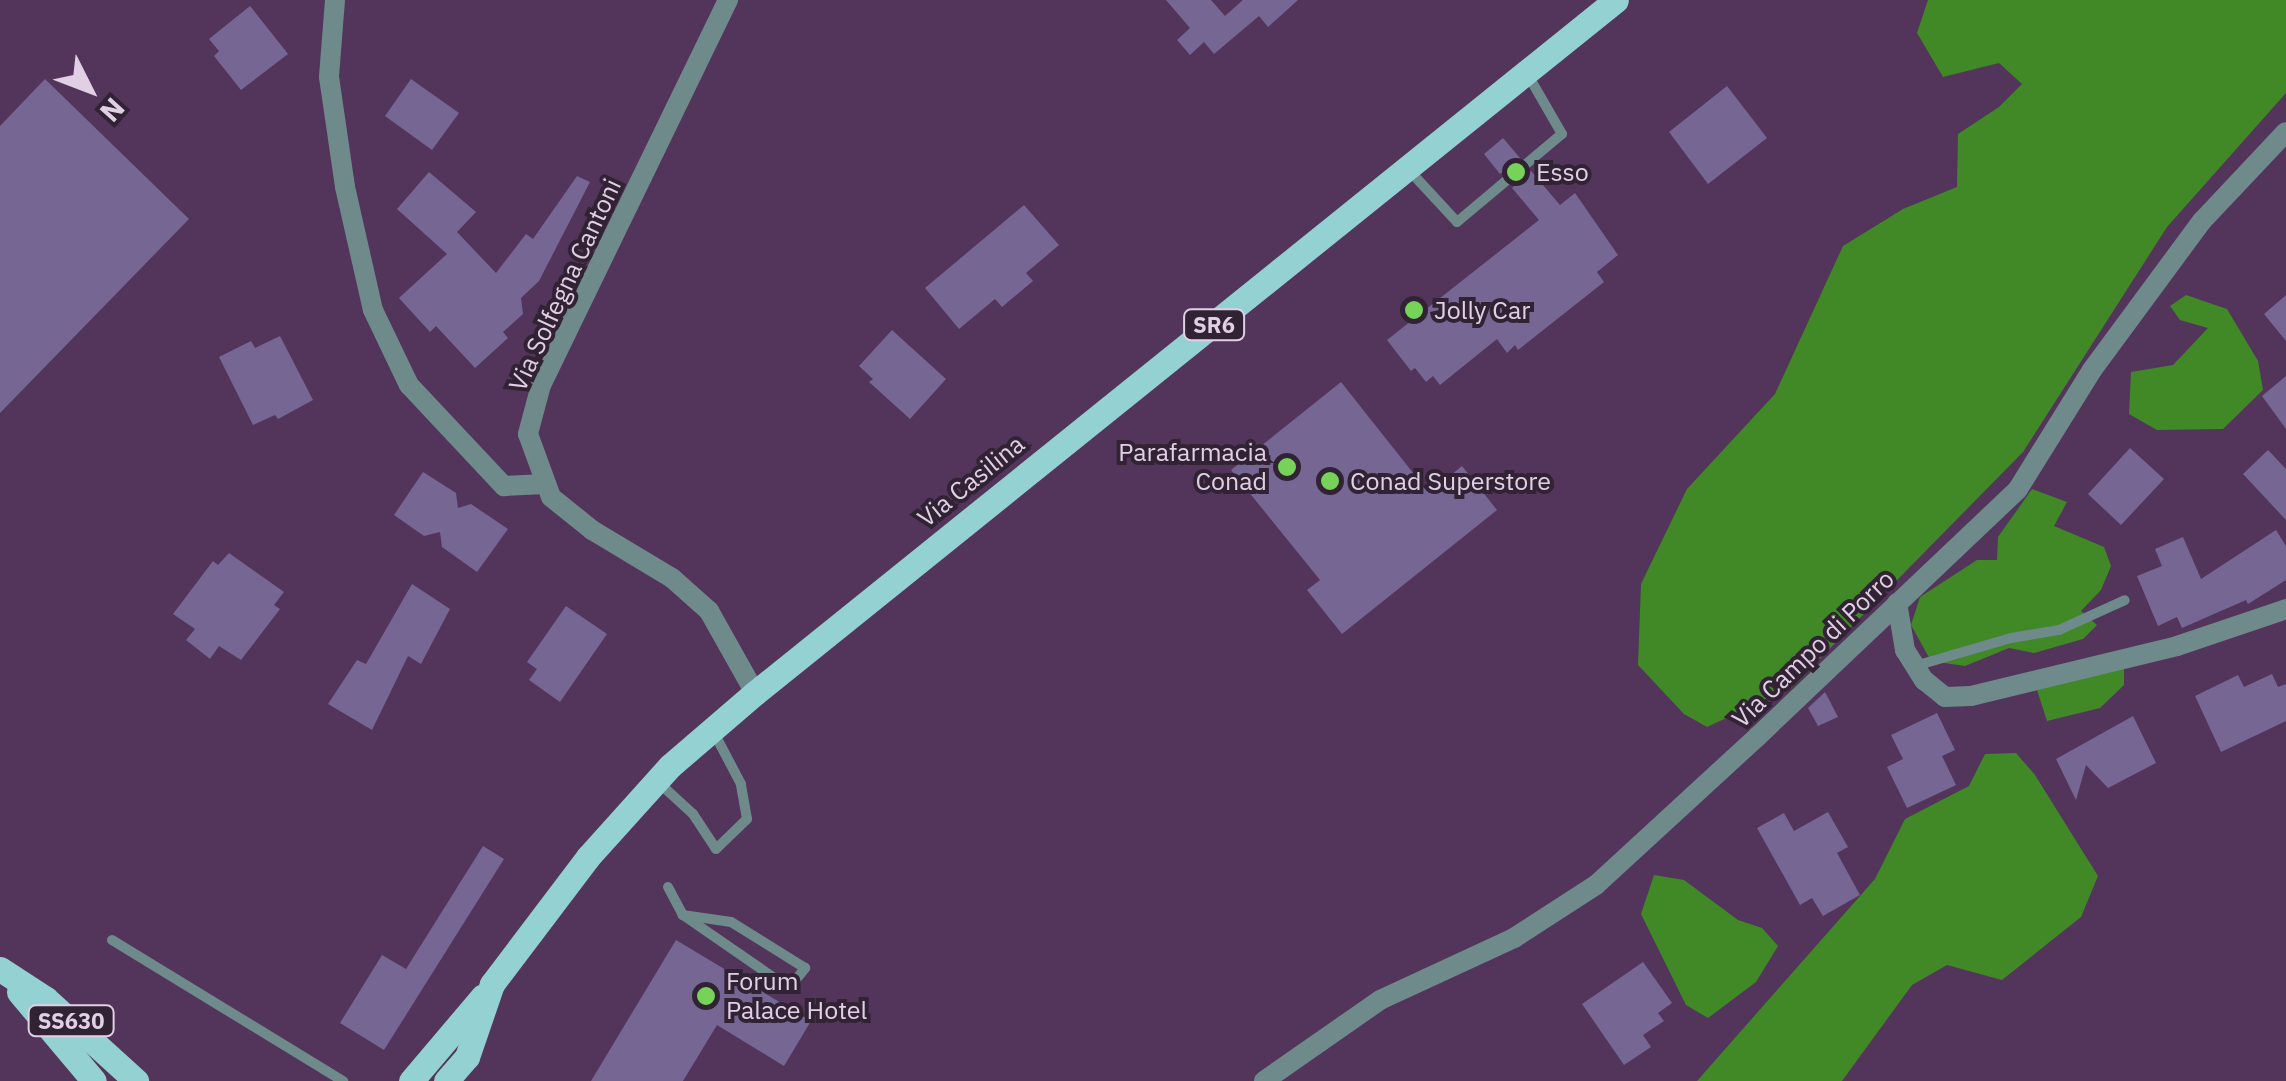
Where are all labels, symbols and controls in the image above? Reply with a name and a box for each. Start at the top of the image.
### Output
north arrow [40,40,140,140]
text: N [92,90,133,130]
place label: Esso [1536,157,1589,187]
marker: Esso [1505,161,1527,183]
street label: Via Solfegna Cantoni [503,174,627,396]
place label: Jolly Car [1434,295,1530,325]
marker: Jolly Car [1403,299,1425,321]
road number: SR6 [1182,308,1246,342]
street label: Via Casilina [912,429,1030,533]
place label: Parafarmacia Conad [1118,438,1267,497]
marker: Parafarmacia Conad [1276,456,1298,478]
place label: Conad Superstore [1350,466,1551,496]
marker: Conad Superstore [1319,470,1341,492]
street label: Via Campo di Porro [1726,564,1900,734]
place label: Forum Palace Hotel [726,967,867,1026]
marker: Forum Palace Hotel [695,985,717,1007]
road number: SS630 [26,1004,116,1038]

